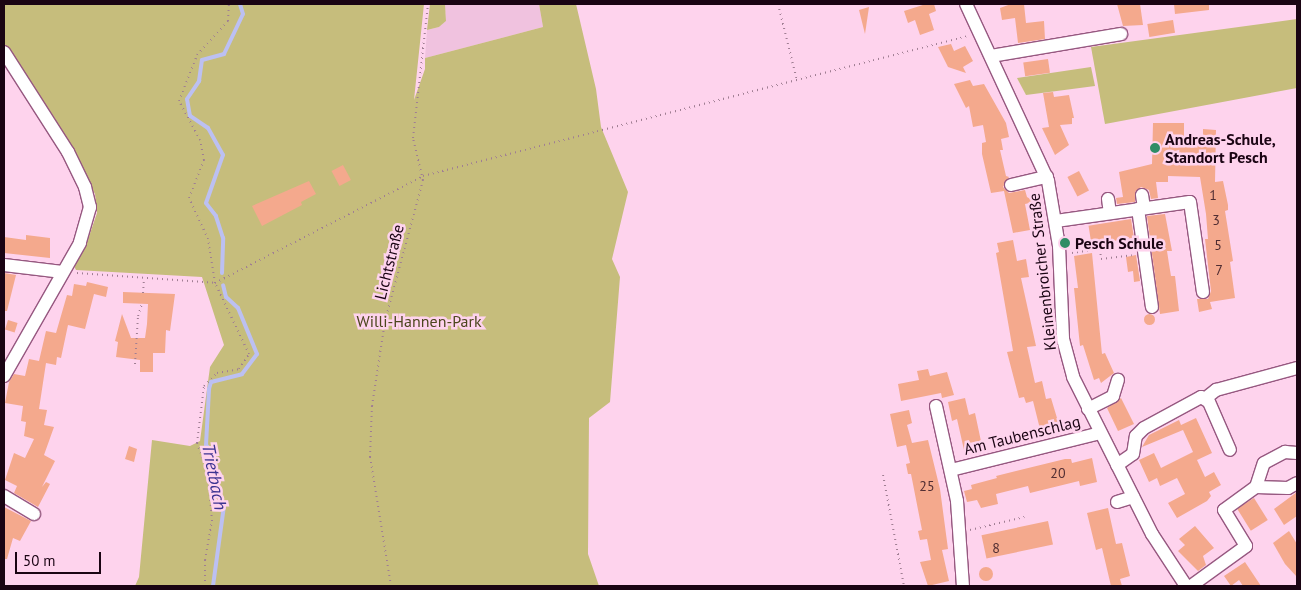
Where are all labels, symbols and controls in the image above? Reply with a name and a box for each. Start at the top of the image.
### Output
place label: Andreas-Schule, Standort Pesch [1165,129,1276,167]
marker: Andreas-Schule, Standort Pesch [1149,142,1161,154]
house number: 1 [1209,187,1217,203]
street label: Kleinenbroicher Straße [1024,192,1060,352]
house number: 3 [1212,212,1220,228]
street label: Lichtstraße [370,222,408,302]
place label: Pesch Schule [1075,233,1164,253]
marker: Pesch Schule [1059,237,1071,249]
house number: 5 [1214,237,1222,253]
house number: 7 [1215,262,1223,278]
park label: Willi-Hannen-Park [356,311,482,331]
street label: Am Taubenschlag [962,411,1082,459]
water label: Trietbach [197,442,231,512]
house number: 20 [1050,465,1066,481]
house number: 25 [919,478,935,494]
house number: 8 [992,540,1000,556]
scale bar [18,542,104,574]
text: 50 m [23,551,56,570]

